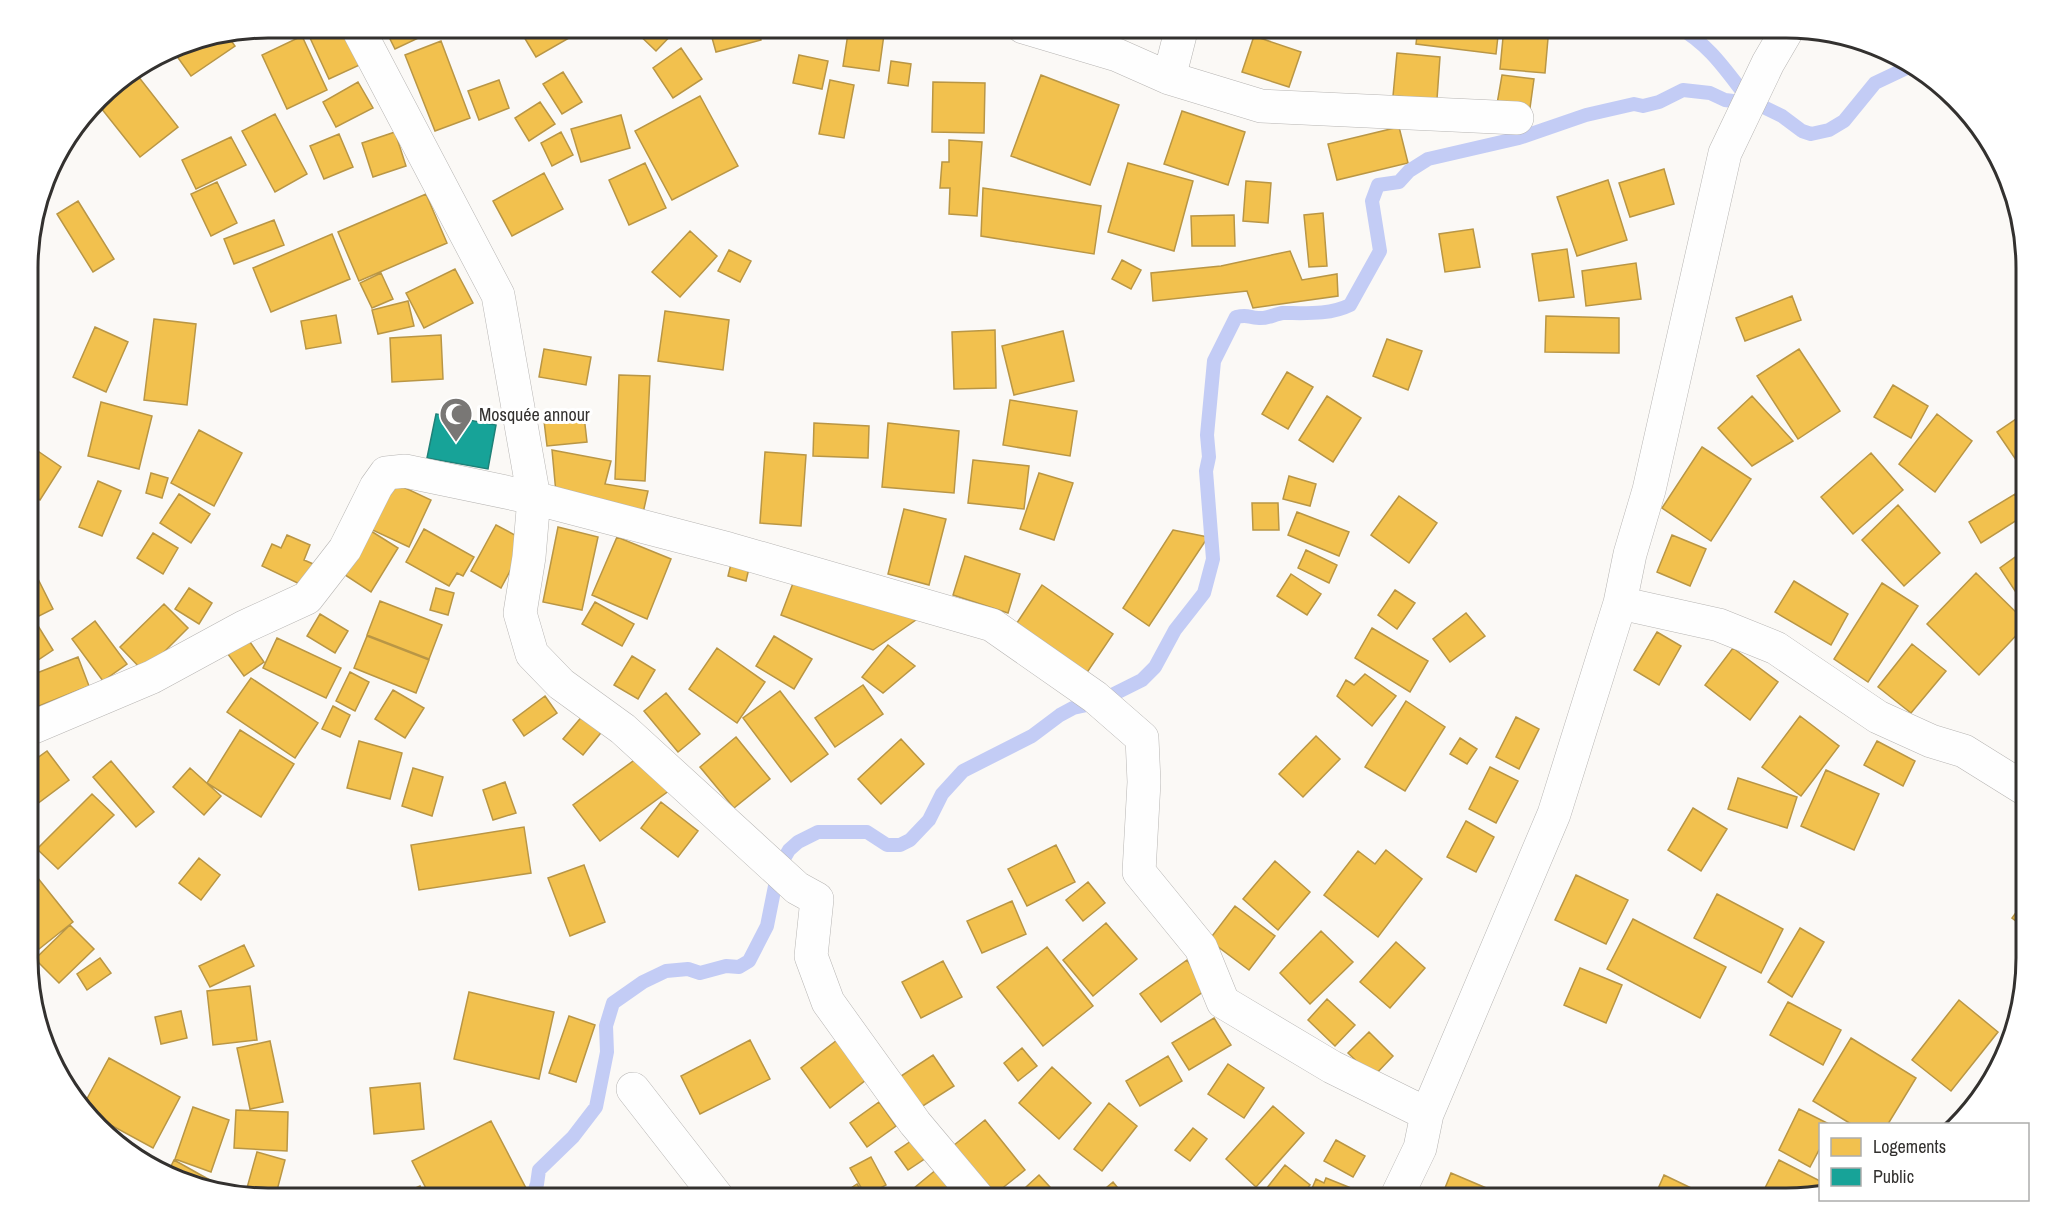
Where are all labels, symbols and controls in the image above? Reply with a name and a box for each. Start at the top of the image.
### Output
mosque icon: Mosquée annour [438,396,474,443]
place label: Mosquée annour [479,402,590,427]
legend [1819,1123,2029,1201]
text: Logements [1873,1134,1946,1159]
text: Public [1873,1164,1914,1189]

